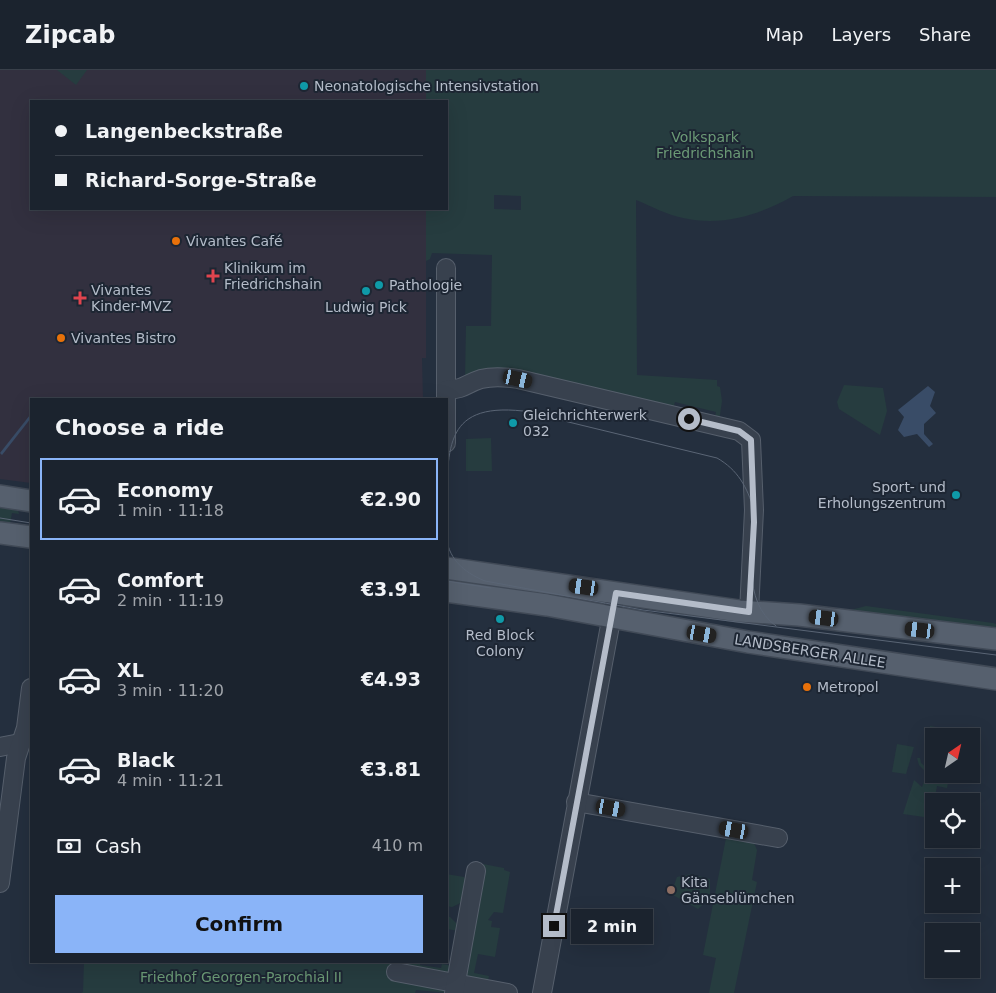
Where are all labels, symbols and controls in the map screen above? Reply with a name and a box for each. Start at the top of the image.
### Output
text: Zipcab [25,21,115,49]
text: Map [765,24,803,45]
text: Layers [831,24,891,45]
text: Share [919,24,971,45]
place label: Neonatologische Intensivstation [314,78,539,94]
marker: Neonatologische Intensivstation [298,80,310,92]
text: Langenbeckstraße [85,120,283,142]
park label: Volkspark Friedrichshain [656,129,754,161]
text: Richard-Sorge-Straße [85,169,317,191]
place label: Vivantes Café [186,233,283,249]
marker: Vivantes Café [170,235,182,247]
place label: Klinikum im Friedrichshain [224,260,322,292]
marker: Klinikum im Friedrichshain [206,269,220,283]
place label: Pathologie [389,277,462,293]
marker: Pathologie [373,279,385,291]
place label: Vivantes Kinder-MVZ [91,282,172,314]
marker: Ludwig Pick [360,285,372,297]
marker: Vivantes Kinder-MVZ [73,291,87,305]
place label: Ludwig Pick [325,299,408,315]
place label: Vivantes Bistro [71,330,176,346]
marker: Vivantes Bistro [55,332,67,344]
car [501,368,534,390]
place label: Gleichrichterwerk 032 [523,407,648,439]
route start [678,408,700,430]
text: Choose a ride [55,415,224,440]
marker: Gleichrichterwerk 032 [507,417,519,429]
icon: car [57,477,102,522]
text: Economy [117,479,213,501]
place label: Sport- und Erholungszentrum [818,479,946,511]
text: €2.90 [361,488,421,510]
marker: Sport- und Erholungszentrum [950,489,962,501]
text: 1 min · 11:18 [117,501,224,520]
icon: car [57,567,102,612]
text: Comfort [117,569,204,591]
car [568,577,599,597]
text: €3.91 [361,578,421,600]
text: 2 min · 11:19 [117,591,224,610]
car [808,609,839,627]
marker: Red Block Colony [494,613,506,625]
car [904,621,935,639]
car [685,624,718,644]
place label: Red Block Colony [466,627,535,659]
street label: LANDSBERGER ALLEE [733,631,887,671]
icon: car [57,657,102,702]
text: XL [117,659,144,681]
text: €4.93 [361,668,421,690]
place label: Metropol [817,679,879,695]
text: 3 min · 11:20 [117,681,224,700]
marker: Metropol [801,681,813,693]
north arrow [925,728,980,782]
map controls [925,728,980,978]
icon: car [57,747,102,792]
text: Black [117,749,175,771]
text: €3.81 [361,758,421,780]
text: 4 min · 11:21 [117,771,224,790]
button: locate [925,793,980,848]
car [594,798,627,818]
car [717,820,750,840]
icon: cash [55,832,83,860]
text: Cash [95,835,142,857]
text: 410 m [372,836,423,855]
button: + [925,858,980,913]
place label: Kita Gänseblümchen [681,874,795,906]
marker: Kita Gänseblümchen [665,884,677,896]
button: Confirm [55,895,423,953]
callout: 2 min [572,908,654,944]
route end [543,915,565,937]
text: 2 min [587,917,637,936]
button: − [925,923,980,978]
park label: Friedhof Georgen-Parochial II [140,969,342,985]

